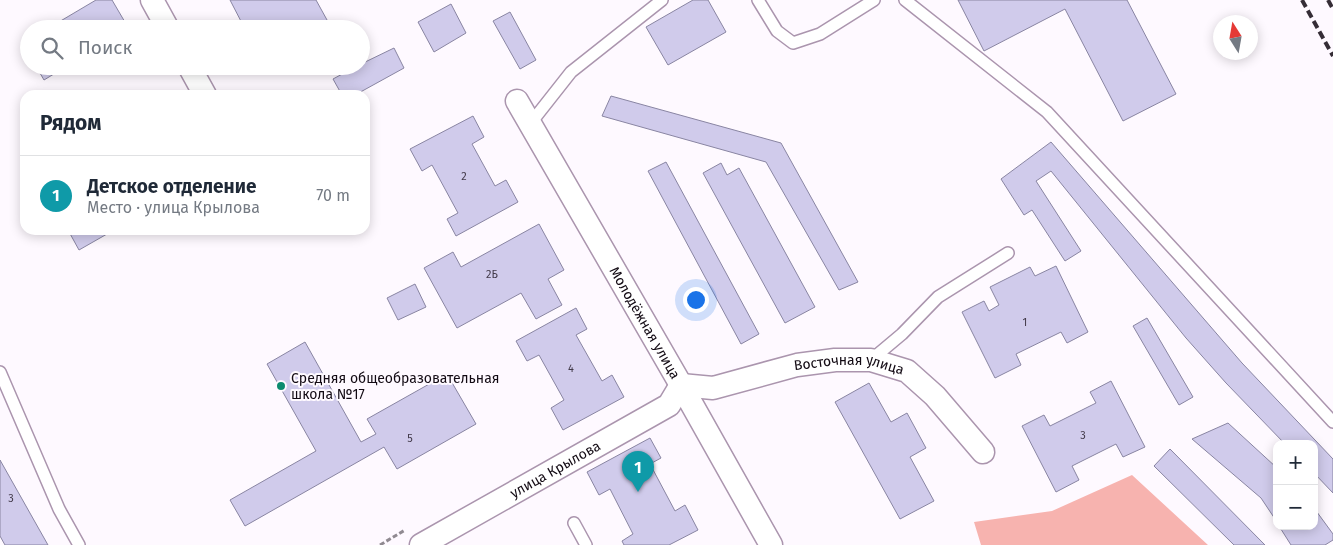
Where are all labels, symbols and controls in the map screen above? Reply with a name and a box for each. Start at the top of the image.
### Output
north arrow [1213,15,1258,60]
search box [20,20,370,75]
icon: search [38,34,66,62]
text: Поиск [78,36,132,59]
text: Рядом [40,110,101,136]
house number: 2 [461,170,467,183]
text: Детское отделение [87,175,256,198]
text: 1 [52,186,60,205]
text: 70 m [316,186,350,205]
text: Место · улица Крылова [87,198,260,217]
street label: Молодёжная улица [605,264,684,382]
house number: 2Б [486,268,499,281]
your location [683,287,709,313]
house number: 1 [1023,316,1027,329]
street label: Восточная улица [793,352,906,379]
house number: 4 [568,362,574,375]
place label: Средняя общеобразовательная школа №17 [291,370,499,403]
marker: Средняя общеобразовательная школа №17 [275,380,287,392]
house number: 3 [1080,429,1086,442]
house number: 5 [407,432,413,445]
street label: улица Крылова [507,437,604,502]
map controls [1273,440,1318,530]
button: + [1273,440,1318,485]
pin: 1 [622,451,654,492]
button: − [1273,485,1318,530]
house number: 3 [8,492,14,505]

